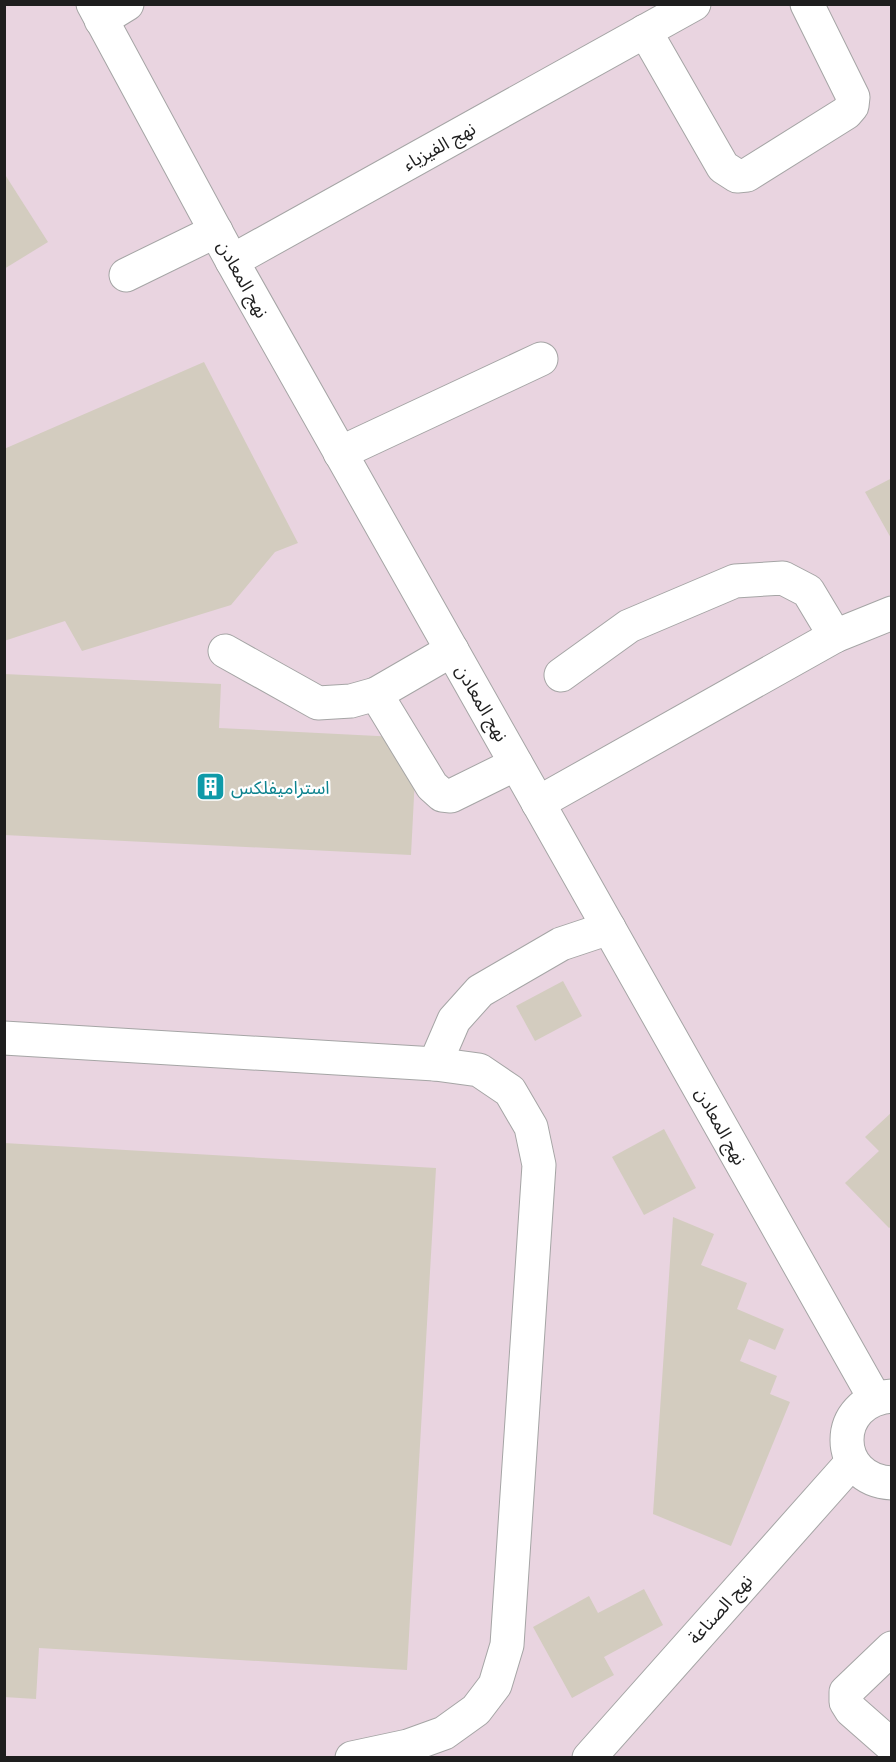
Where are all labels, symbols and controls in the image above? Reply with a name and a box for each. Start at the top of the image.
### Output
street label: نهج الفيزياء [399,117,480,177]
street label: نهج المعادن [211,236,274,323]
street label: نهج المعادن [449,660,513,747]
building icon: استراميفلكس [194,771,226,803]
place label: استراميفلكس [231,776,330,799]
street label: نهج المعادن [689,1083,752,1170]
street label: نهج الصناعة [683,1570,759,1650]

